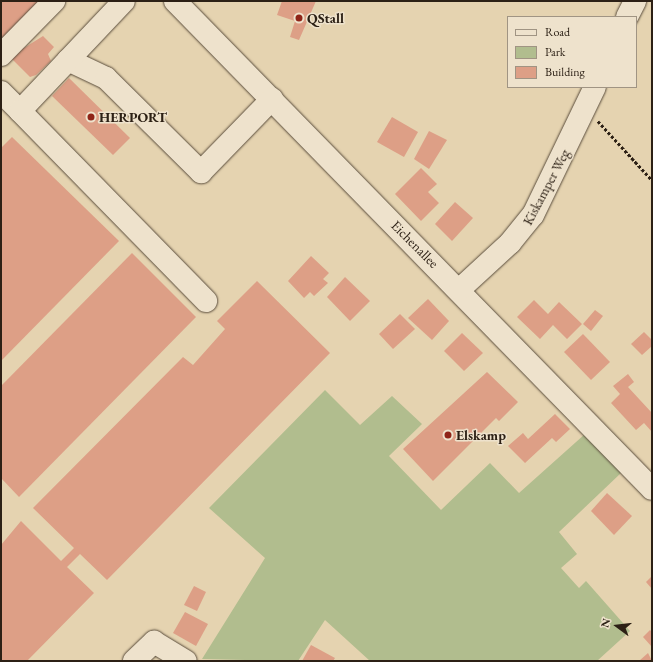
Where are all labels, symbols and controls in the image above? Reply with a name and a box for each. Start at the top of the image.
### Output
place label: QStall [307,10,344,26]
marker: QStall [294,13,304,23]
legend [507,16,637,88]
text: Road [545,24,570,40]
text: Park [545,44,565,60]
text: Building [545,64,585,80]
place label: HERPORT [99,109,167,125]
marker: HERPORT [86,112,96,122]
street label: Kiskamper Weg [519,146,573,228]
street label: Eichenallee [388,217,442,271]
place label: Elskamp [456,427,506,443]
marker: Elskamp [443,430,453,440]
north arrow [597,606,637,646]
text: N [597,617,613,629]

